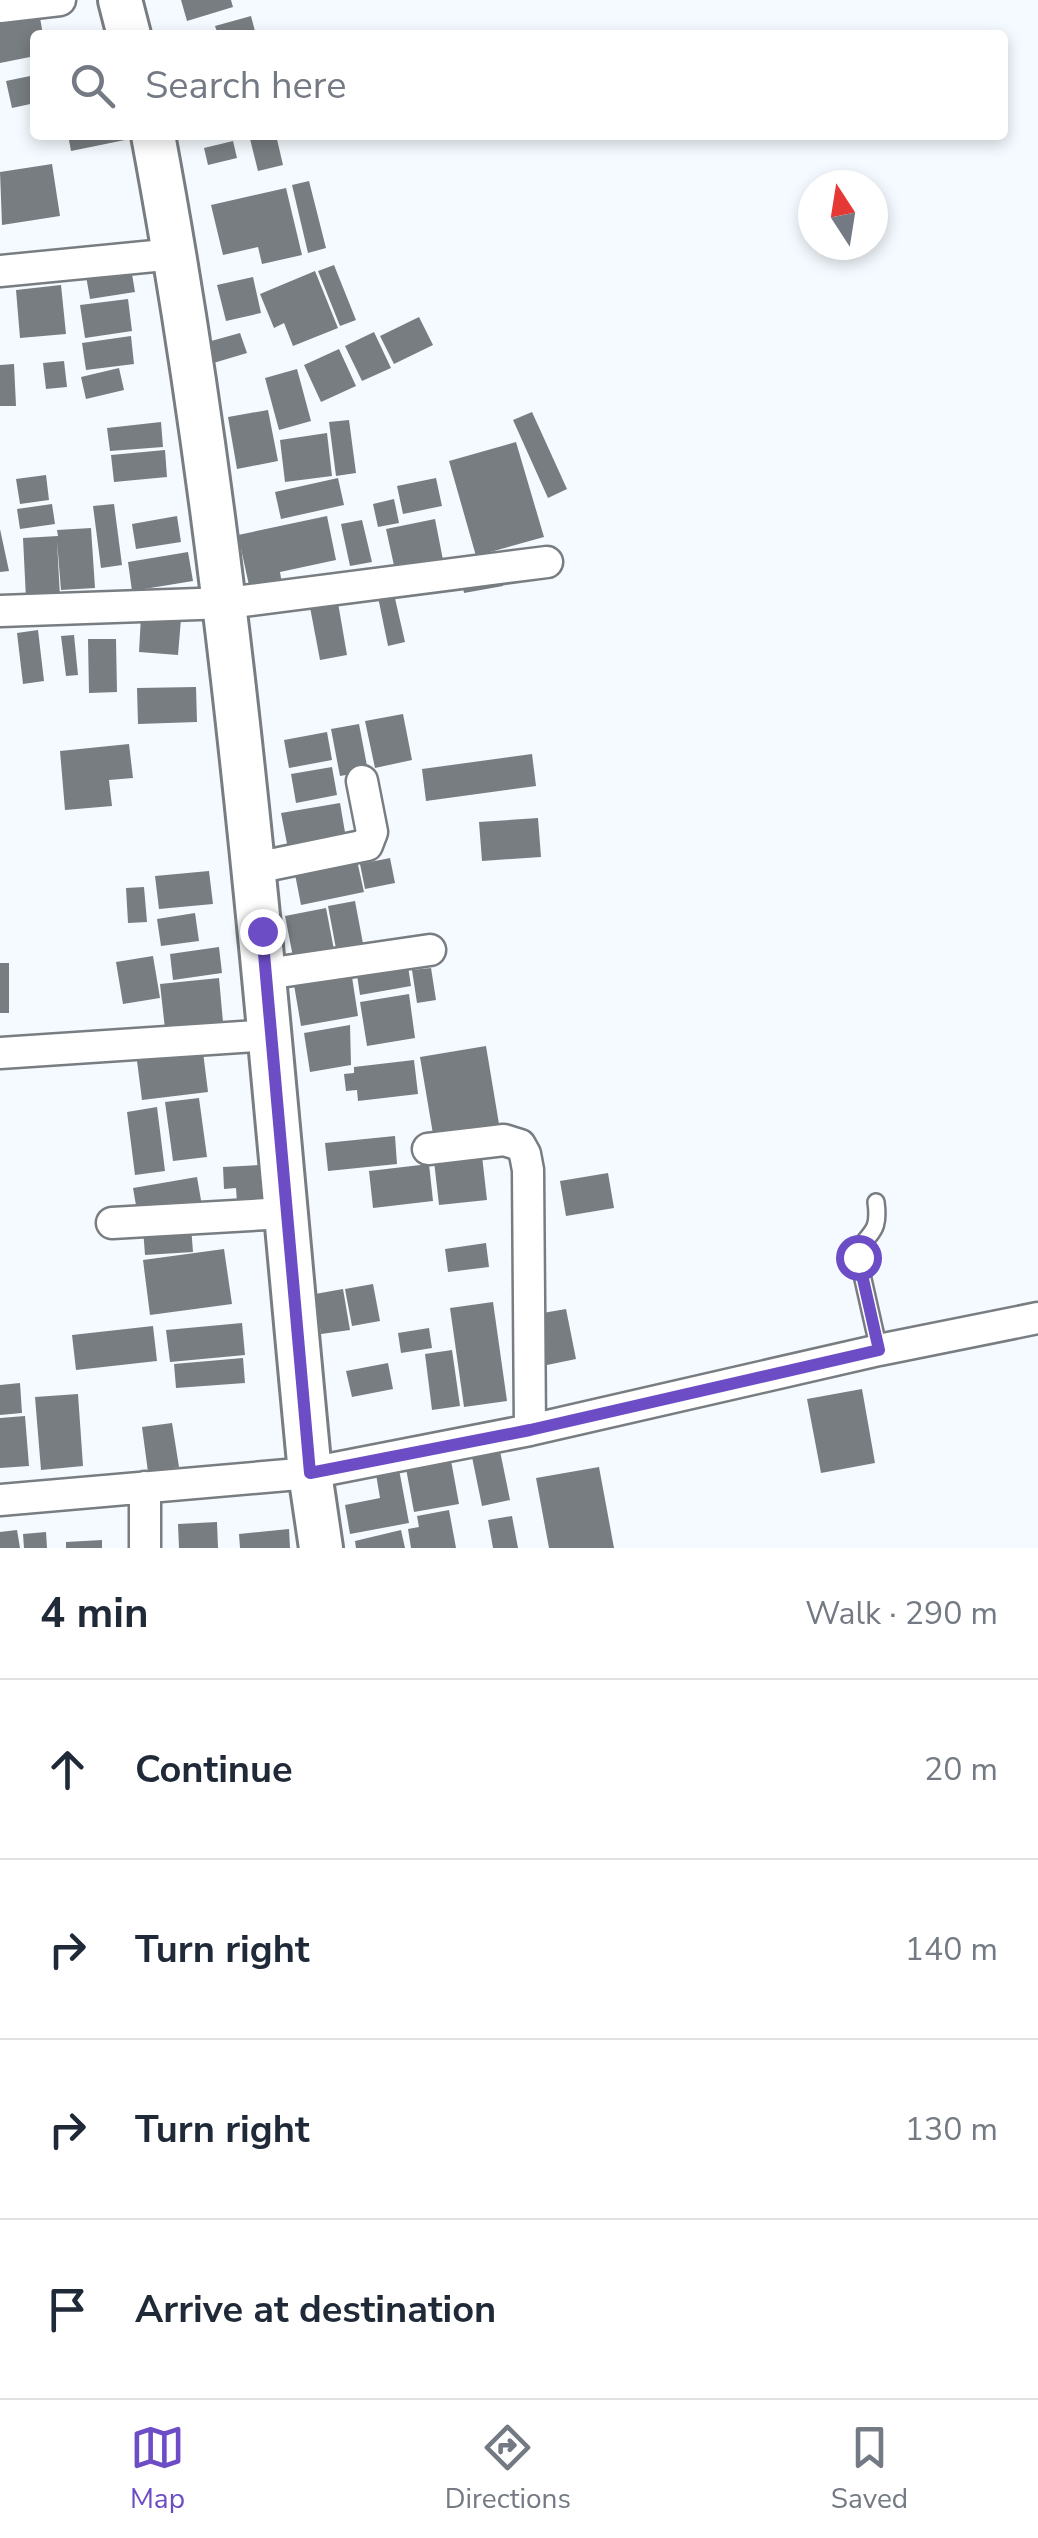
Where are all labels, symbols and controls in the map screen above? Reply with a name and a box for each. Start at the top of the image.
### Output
search box [30,30,1008,140]
icon: search [65,58,120,113]
text: Search here [145,60,346,111]
north arrow [798,170,888,260]
route end [240,909,286,955]
route start [836,1235,882,1281]
text: 4 min [40,1585,149,1642]
text: Walk · 290 m [805,1592,998,1635]
icon: ahead [40,1742,95,1797]
text: Continue [135,1744,293,1795]
text: 20 m [924,1748,998,1791]
icon: right [40,1922,95,1977]
text: Turn right [135,1924,310,1975]
text: 140 m [905,1928,998,1971]
icon: right [40,2102,95,2157]
text: Turn right [135,2104,310,2155]
text: 130 m [905,2108,998,2151]
icon: arrive [40,2282,95,2337]
text: Arrive at destination [135,2284,496,2335]
tab: Map [130,2420,185,2518]
tab: Directions [445,2420,571,2518]
tab: Saved [831,2420,908,2518]

